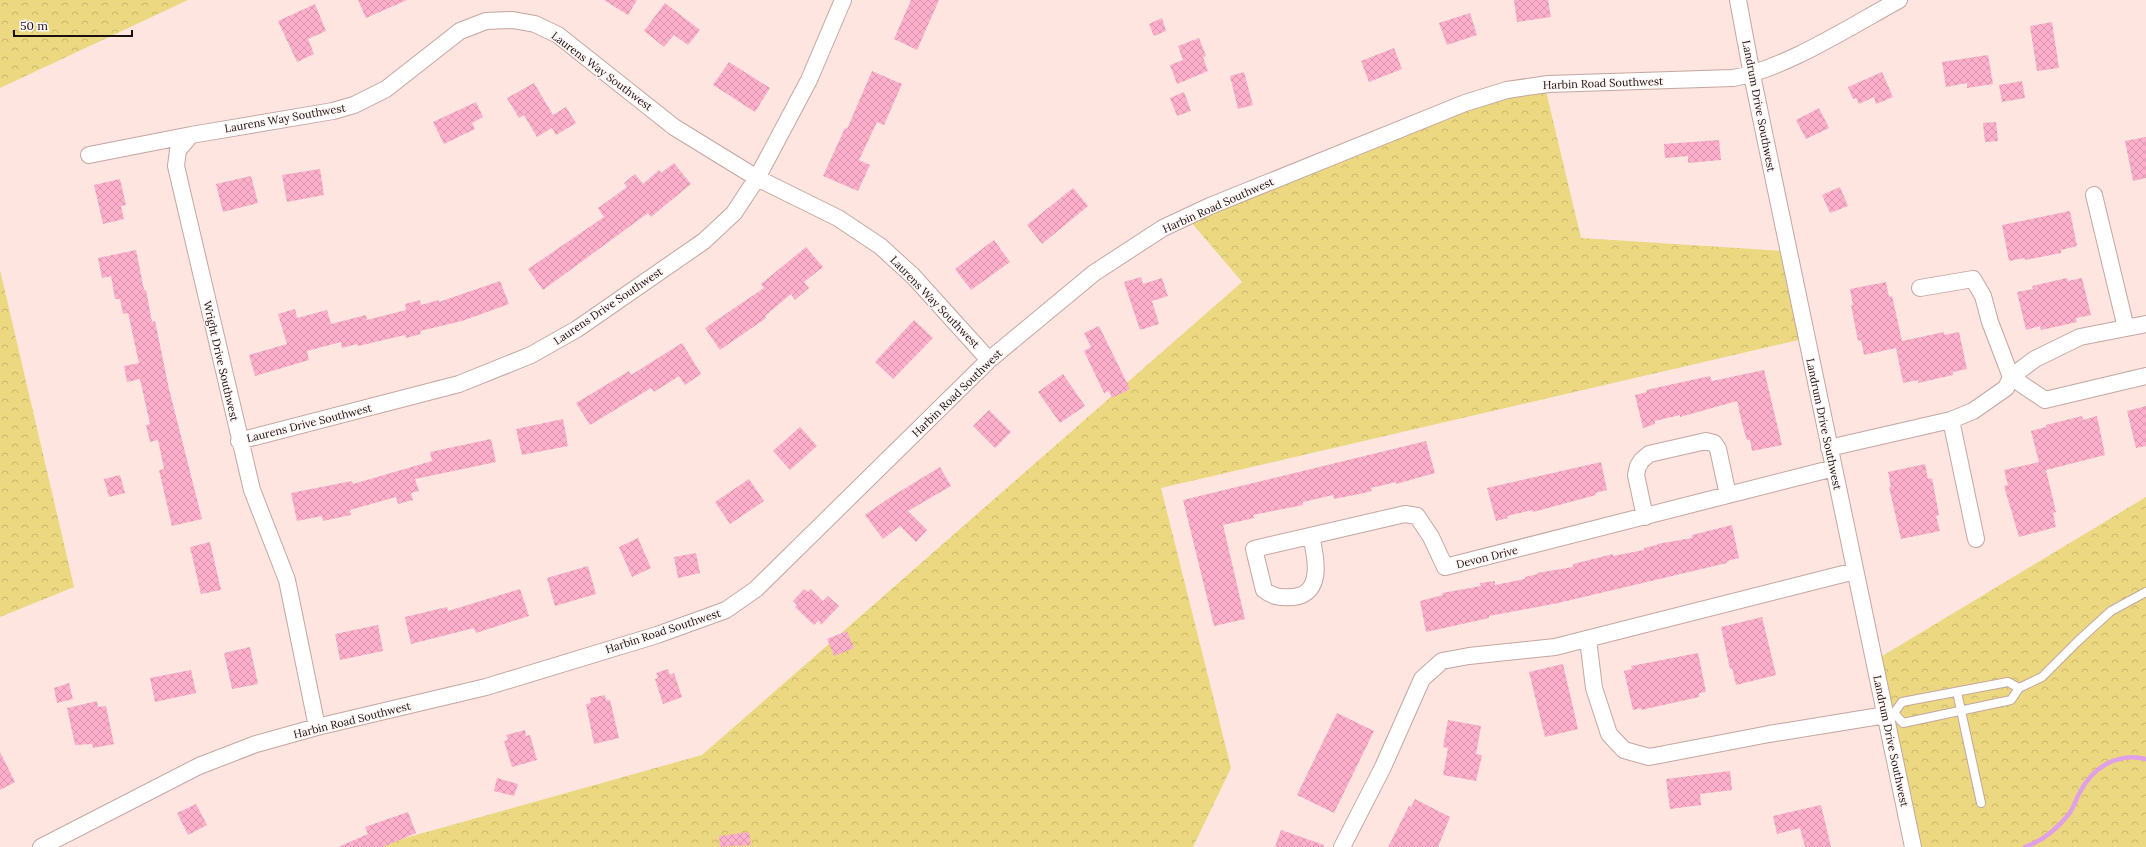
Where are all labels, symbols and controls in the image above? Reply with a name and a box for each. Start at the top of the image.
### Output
scale bar [14,12,132,38]
text: 50 m [20,18,48,33]
street label: Laurens Way Southwest [549,28,656,114]
street label: Landrum Drive Southwest [1739,39,1779,174]
street label: Harbin Road Southwest [1543,74,1664,92]
street label: Laurens Way Southwest [223,100,347,136]
street label: Harbin Road Southwest [1160,174,1277,236]
street label: Laurens Way Southwest [887,253,983,352]
street label: Laurens Drive Southwest [551,264,666,348]
street label: Wright Drive Southwest [200,300,242,423]
street label: Harbin Road Southwest [909,346,1006,440]
street label: Landrum Drive Southwest [1803,357,1845,492]
street label: Laurens Drive Southwest [245,400,374,445]
street label: Devon Drive [1455,543,1519,571]
street label: Harbin Road Southwest [604,606,723,656]
street label: Landrum Drive Southwest [1870,674,1912,809]
street label: Harbin Road Southwest [292,698,413,741]

